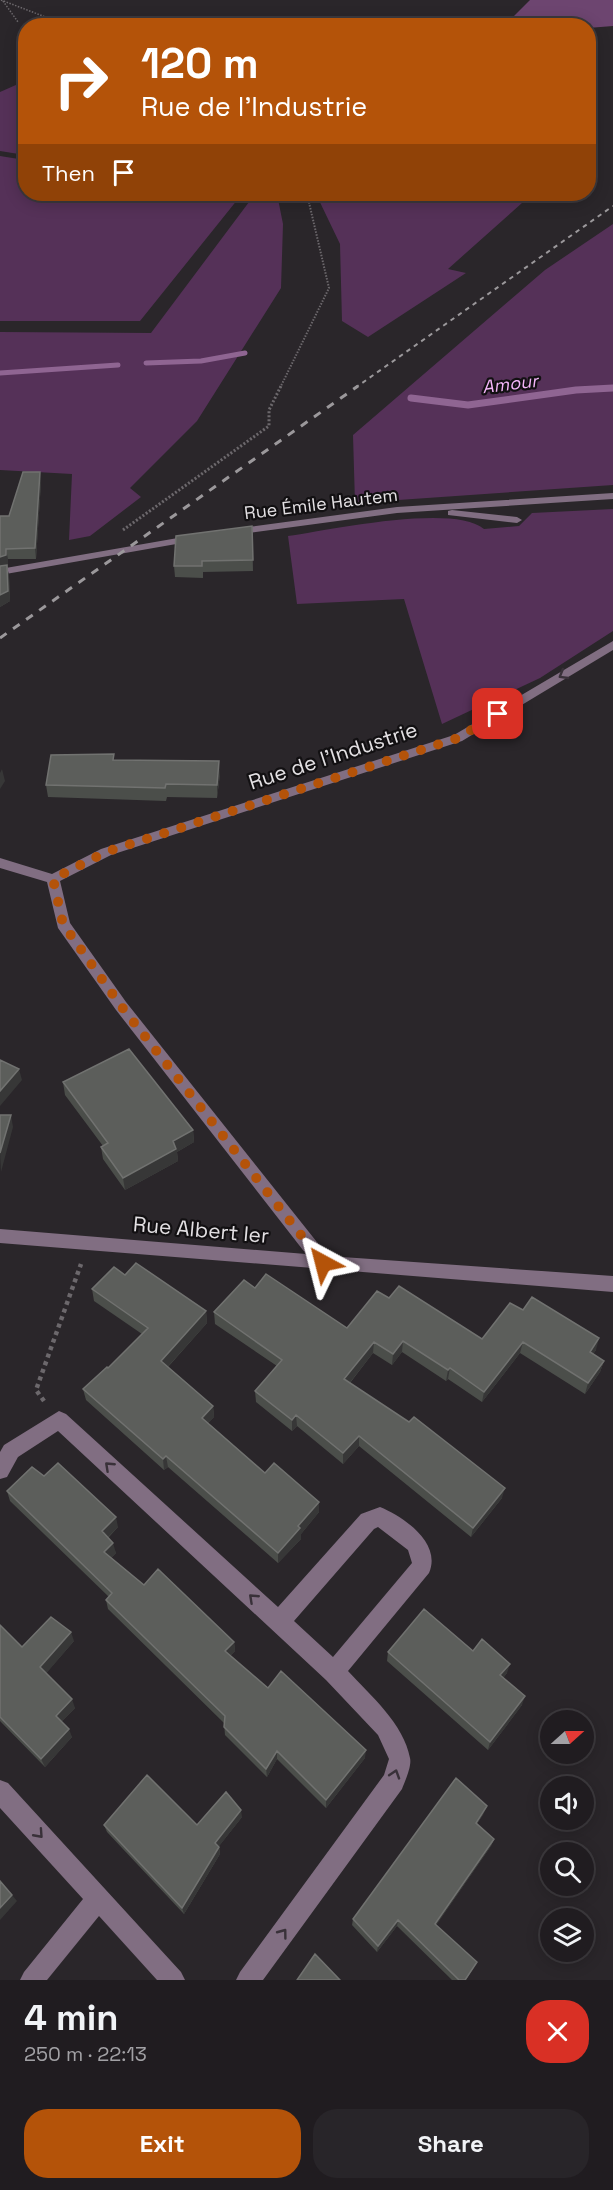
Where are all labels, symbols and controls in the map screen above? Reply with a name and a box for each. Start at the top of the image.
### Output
text: 120 m [141,37,259,90]
icon: right [42,42,120,120]
text: Rue de l'Industrie [141,89,367,124]
icon: arrive [107,156,140,189]
text: Then [42,159,95,187]
water label: Amour [481,368,541,398]
street label: Rue Émile Hautem [243,483,399,524]
one-way arrow [559,667,569,679]
pin [472,688,523,739]
icon: arrive [481,697,514,730]
street label: Rue de l'Industrie [245,715,421,796]
street label: Rue Albert Ier [132,1210,270,1249]
position arrow [291,1231,355,1295]
one-way arrow [105,1462,116,1473]
one-way arrow [249,1594,259,1605]
north arrow [540,1710,594,1764]
map controls [540,1710,594,1962]
one-way arrow [388,1770,400,1780]
button: sound [540,1776,594,1830]
one-way arrow [32,1828,43,1838]
button: search [540,1842,594,1896]
button: layers [540,1908,594,1962]
one-way arrow [275,1929,286,1940]
text: 4 min [24,1995,119,2041]
button: close [526,2000,589,2063]
text: 250 m · 22:13 [24,2041,147,2067]
button: Exit [24,2109,301,2178]
button: Share [313,2109,589,2178]

